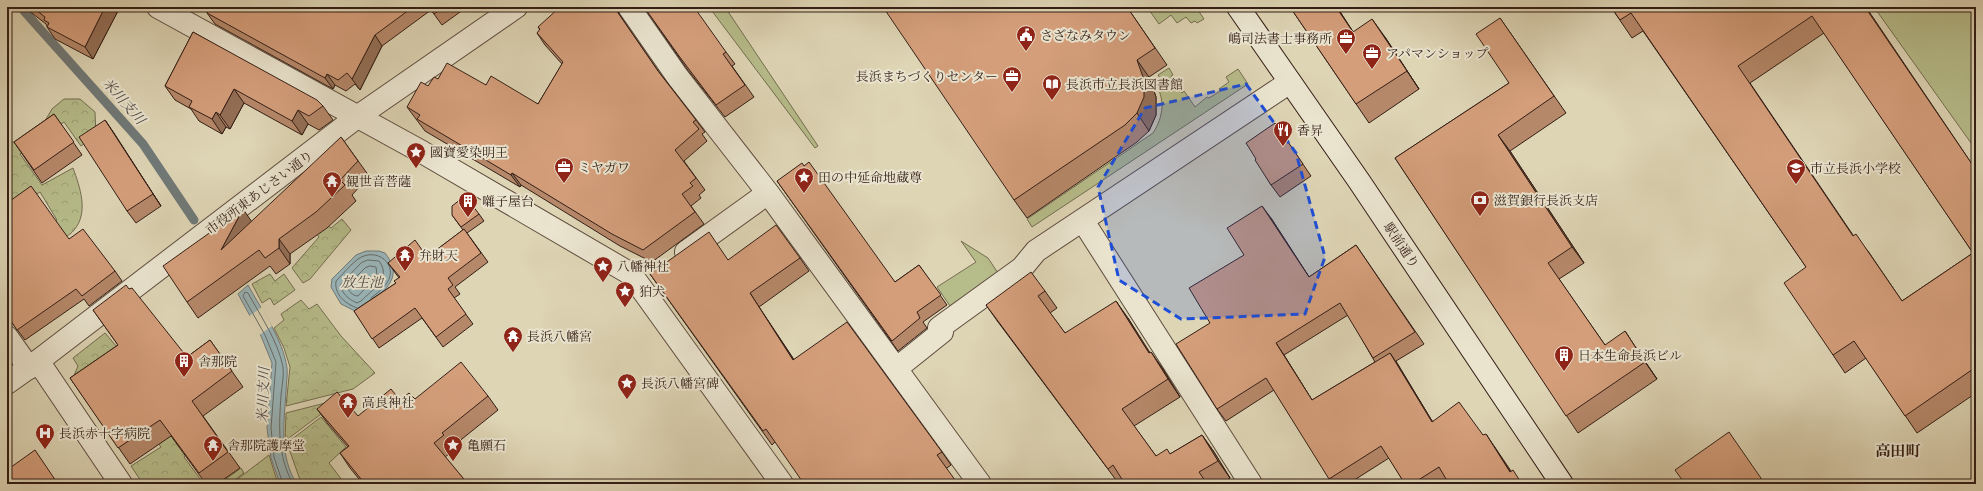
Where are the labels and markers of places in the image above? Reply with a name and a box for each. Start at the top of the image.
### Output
public building icon: さざなみタウン [1015,24,1037,52]
place label: さざなみタウン [1040,27,1131,44]
office icon: 嶋司法書士事務所 [1335,27,1357,55]
place label: 嶋司法書士事務所 [1228,30,1332,47]
office icon: アパマンショップ [1361,42,1383,70]
place label: アパマンショップ [1386,45,1488,62]
office icon: 長浜まちづくりセンター [1001,65,1023,93]
place label: 長浜まちづくりセンター [856,68,998,85]
library icon: 長浜市立長浜図書館 [1041,73,1063,101]
place label: 長浜市立長浜図書館 [1066,76,1183,93]
restaurant icon: 香昇 [1272,119,1294,147]
place label: 香昇 [1297,122,1323,139]
place icon: 國寶愛染明王 [405,141,427,169]
place label: 國寶愛染明王 [430,144,508,161]
office icon: ミヤガワ [553,156,575,184]
school or university icon: 市立長浜小学校 [1785,157,1807,185]
place label: ミヤガワ [578,159,630,176]
place label: 市立長浜小学校 [1810,160,1901,177]
place icon: 田の中延命地蔵尊 [793,166,815,194]
place label: 田の中延命地蔵尊 [818,169,922,186]
temple icon: 観世音菩薩 [321,170,343,198]
place label: 観世音菩薩 [346,173,411,190]
bank icon: 滋賀銀行長浜支店 [1469,189,1491,217]
building icon: 囃子屋台 [457,190,479,218]
place label: 滋賀銀行長浜支店 [1494,192,1598,209]
place label: 囃子屋台 [482,193,534,210]
temple icon: 弁財天 [394,244,416,272]
place label: 弁財天 [419,247,458,264]
place icon: 八幡神社 [592,255,614,283]
place label: 八幡神社 [617,258,669,275]
place icon: 狛犬 [614,280,636,308]
place label: 狛犬 [639,283,665,300]
temple icon: 長浜八幡宮 [502,325,524,353]
place label: 長浜八幡宮 [527,328,592,345]
building icon: 日本生命長浜ビル [1553,344,1575,372]
place label: 日本生命長浜ビル [1578,347,1682,364]
building icon: 舎那院 [173,350,195,378]
place label: 舎那院 [198,353,237,370]
place icon: 長浜八幡宮碑 [616,372,638,400]
place label: 長浜八幡宮碑 [641,375,719,392]
temple icon: 高良神社 [337,391,359,419]
place label: 高良神社 [362,394,414,411]
hospital icon: 長浜赤十字病院 [34,422,56,450]
place label: 長浜赤十字病院 [59,425,150,442]
temple icon: 舎那院護摩堂 [202,434,224,462]
place icon: 亀願石 [442,434,464,462]
place label: 舎那院護摩堂 [227,437,305,454]
place label: 亀願石 [467,437,506,454]

